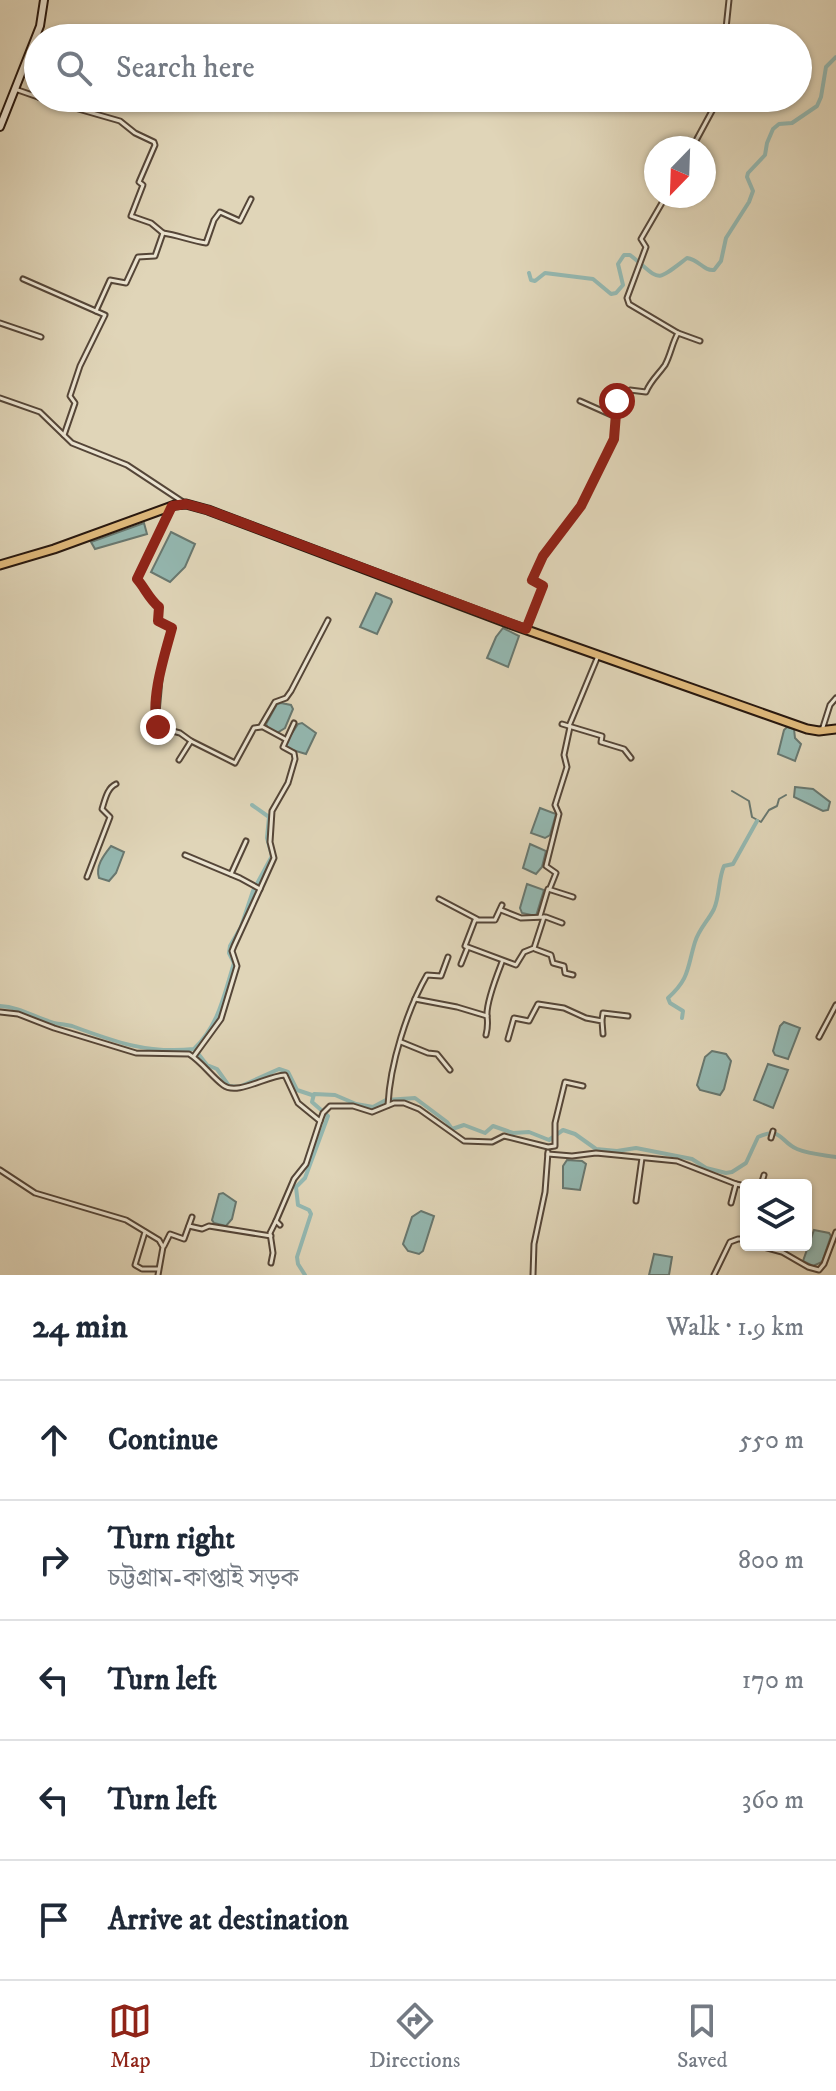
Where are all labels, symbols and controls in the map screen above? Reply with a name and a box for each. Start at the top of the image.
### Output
search box [24,24,812,112]
icon: search [52,46,96,90]
text: Search here [116,50,255,87]
north arrow [644,136,716,208]
route start [599,383,635,419]
route end [140,709,176,745]
map controls [740,1179,812,1251]
button: layers [740,1179,812,1251]
text: 24 min [32,1306,128,1348]
text: Walk · 1.9 km [666,1311,804,1344]
icon: ahead [32,1418,76,1462]
text: Continue [108,1422,218,1459]
text: 550 m [739,1424,804,1457]
text: Turn right [108,1521,235,1558]
icon: right [32,1538,76,1582]
text: 800 m [738,1544,804,1577]
text: চট্টগ্রাম-কাপ্তাই সড়ক [108,1562,299,1595]
icon: left [32,1658,76,1702]
text: Turn left [108,1662,217,1699]
text: 170 m [742,1664,804,1697]
icon: left [32,1778,76,1822]
text: Turn left [108,1782,217,1819]
text: 360 m [742,1784,804,1817]
icon: arrive [32,1898,76,1942]
text: Arrive at destination [108,1902,349,1939]
tab: Map [108,1999,152,2074]
tab: Directions [369,1999,460,2074]
tab: Saved [677,1999,728,2074]

